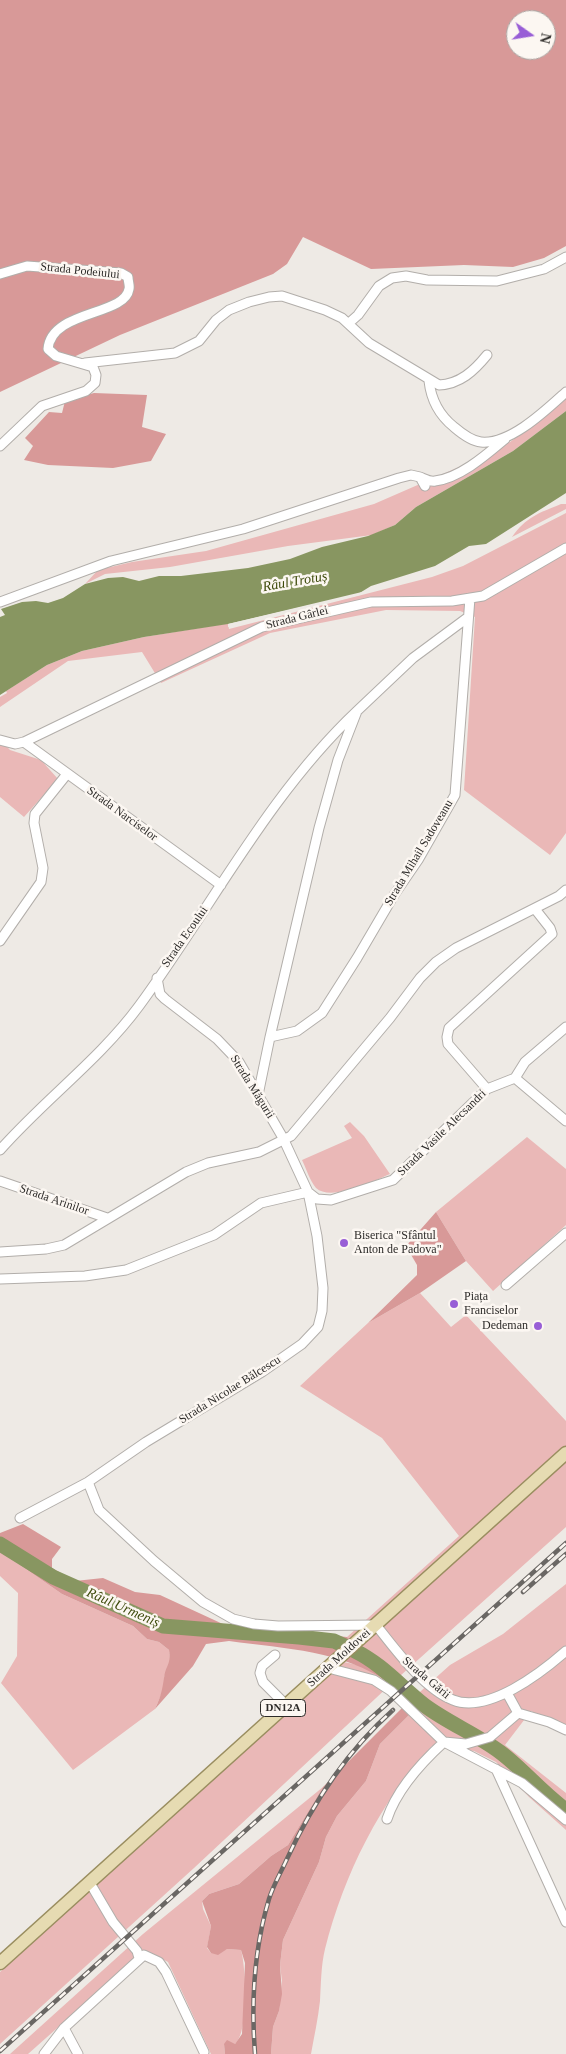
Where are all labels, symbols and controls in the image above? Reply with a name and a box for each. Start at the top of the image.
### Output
north arrow [506,10,556,60]
text: N [537,32,554,45]
street label: Strada Podeiului [40,260,120,282]
water label: Râul Trotuș [261,568,329,596]
street label: Strada Gârlei [264,603,330,633]
street label: Strada Narciselor [84,784,160,844]
street label: Strada Mihail Sadoveanu [382,797,456,909]
street label: Strada Ecoului [159,904,211,970]
street label: Strada Măgurii [227,1053,277,1121]
street label: Strada Vasile Alecsandri [395,1087,489,1179]
street label: Strada Arinilor [17,1181,91,1219]
place label: Biserica "Sfântul Anton de Padova" [354,1229,442,1257]
marker: Biserica "Sfântul Anton de Padova" [338,1237,350,1249]
place label: Piața Franciselor [464,1290,518,1318]
marker: Piața Franciselor [448,1298,460,1310]
place label: Dedeman [482,1319,528,1333]
marker: Dedeman [532,1320,544,1332]
street label: Strada Nicolae Bălcescu [176,1353,284,1427]
water label: Râul Urmeniș [84,1584,162,1632]
street label: Strada Moldovei [304,1626,374,1690]
street label: Strada Gării [399,1654,453,1702]
road number: DN12A [260,1700,306,1716]

